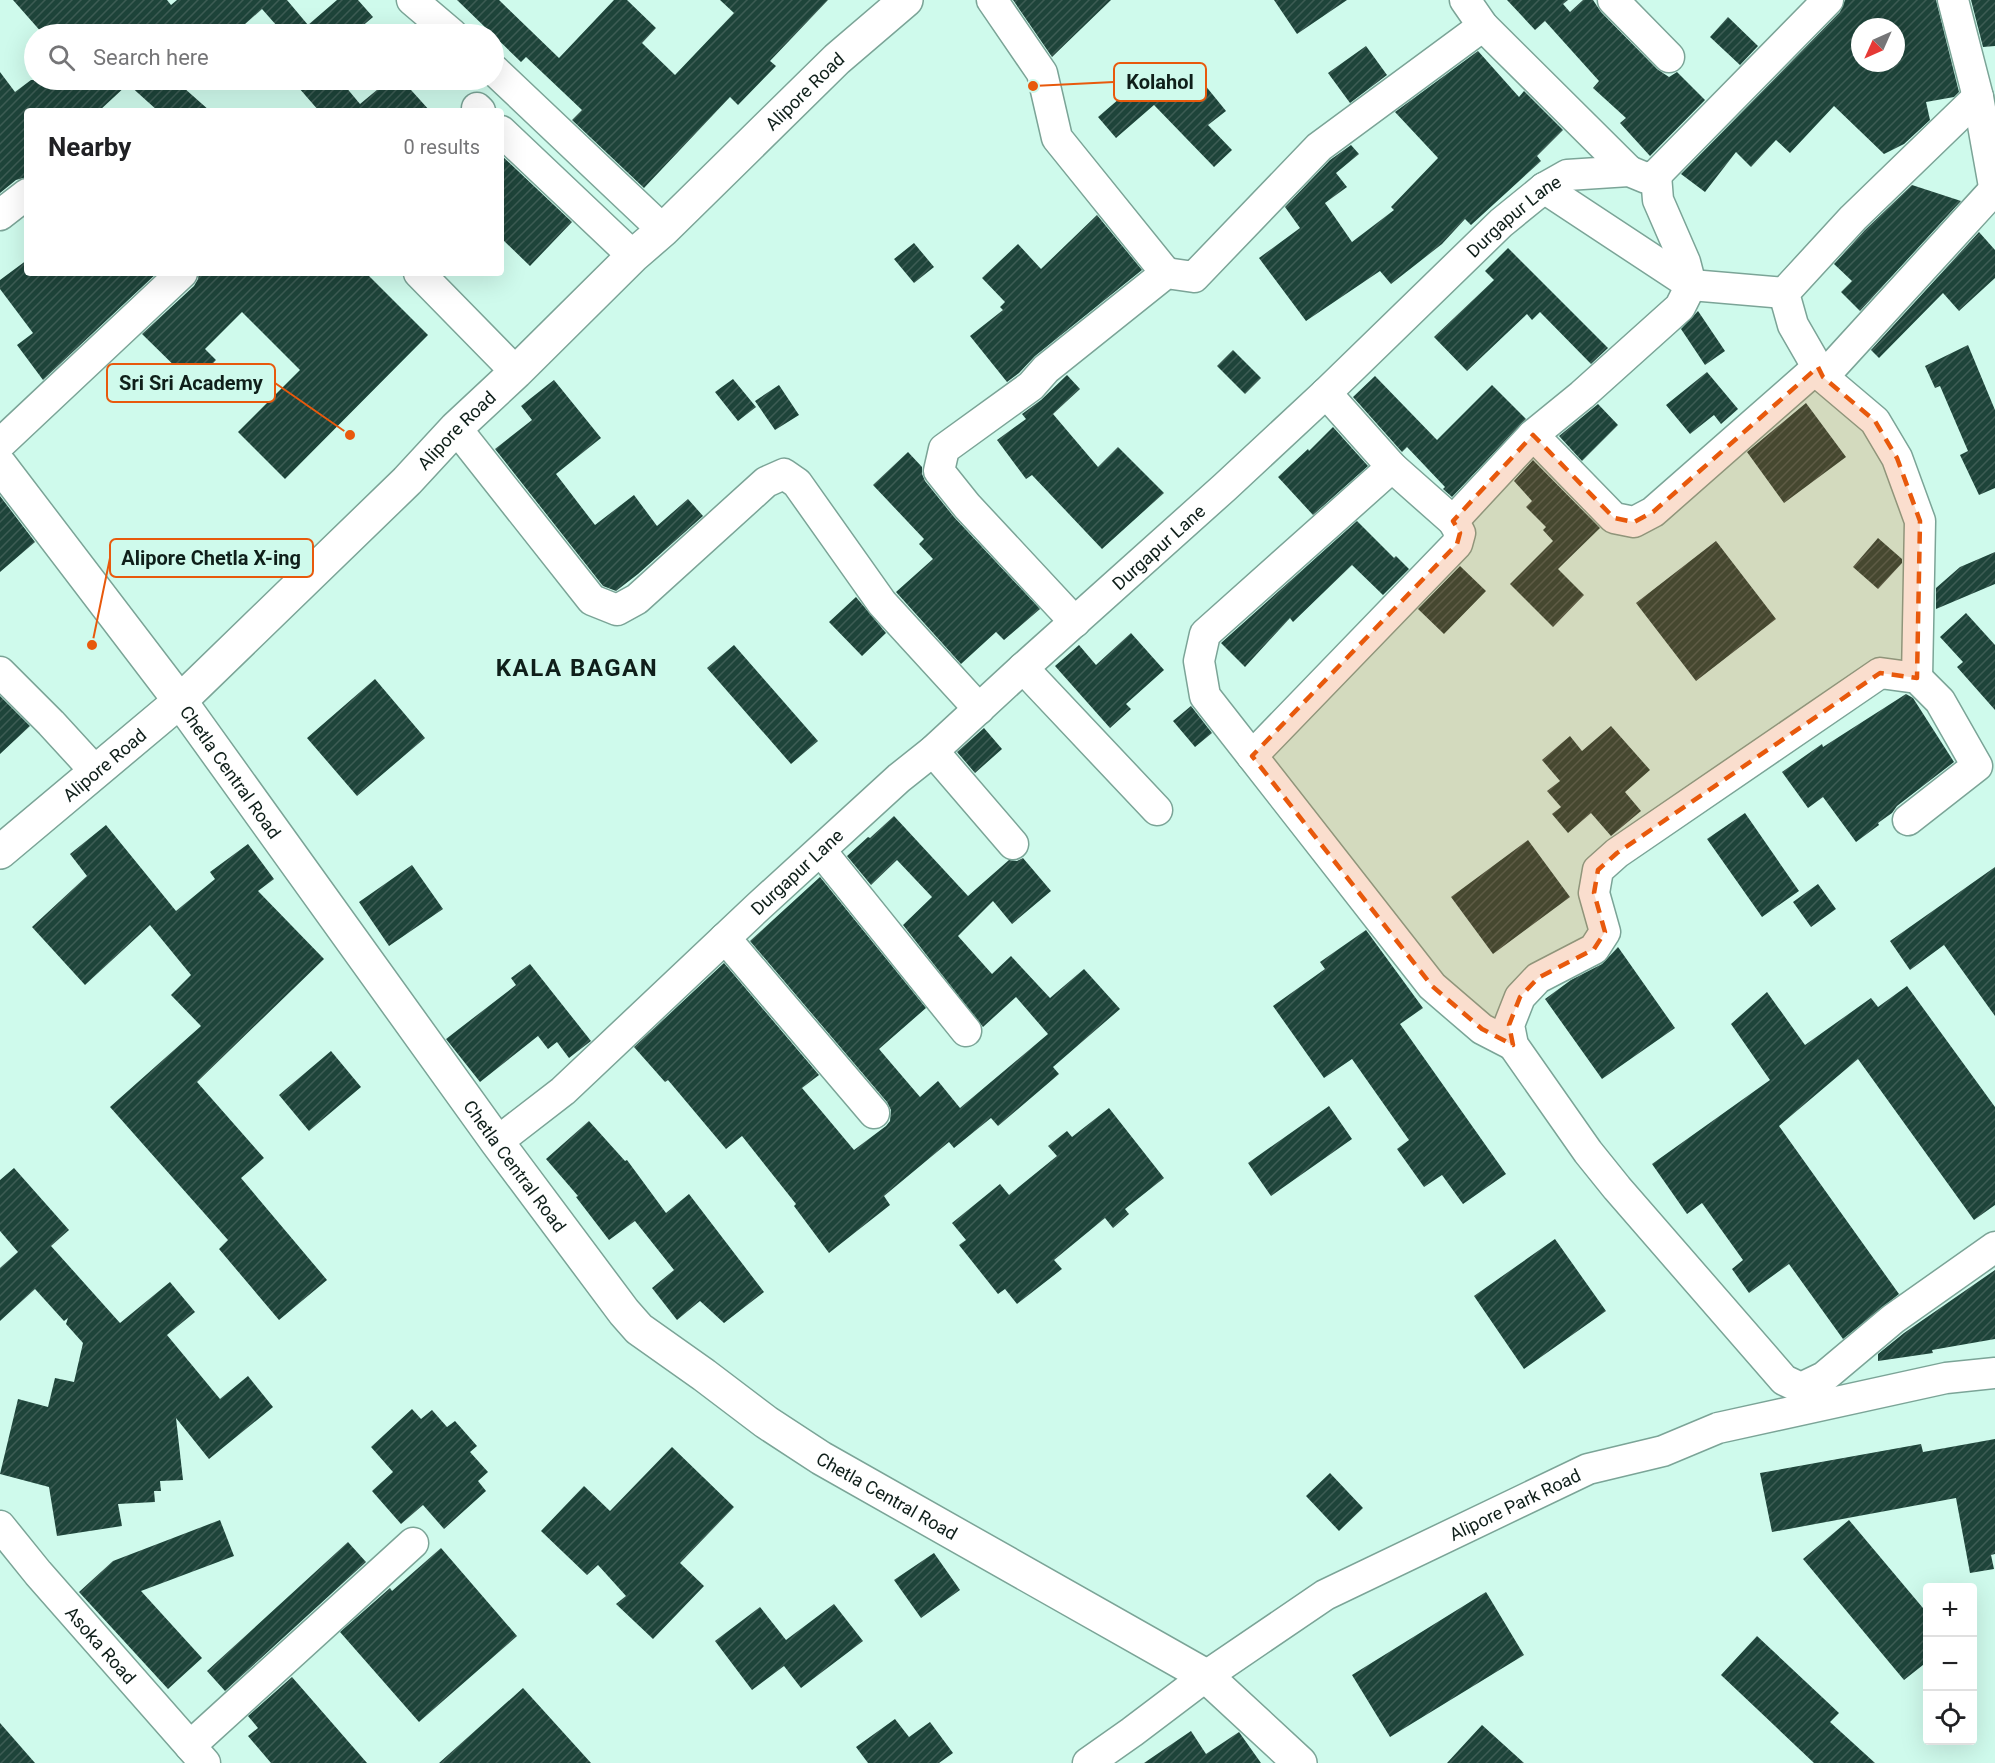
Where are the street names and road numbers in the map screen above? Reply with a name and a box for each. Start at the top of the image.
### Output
street label: Alipore Road [761,48,848,134]
street label: Durgapur Lane [1462,170,1564,261]
street label: Alipore Road [413,386,500,474]
street label: Durgapur Lane [1108,500,1209,594]
street label: Chetla Central Road [176,701,286,842]
street label: Alipore Road [58,724,150,805]
street label: Durgapur Lane [746,824,847,919]
street label: Chetla Central Road [460,1096,571,1236]
street label: Chetla Central Road [813,1447,961,1544]
street label: Alipore Park Road [1446,1464,1584,1544]
street label: Asoka Road [62,1602,141,1688]

